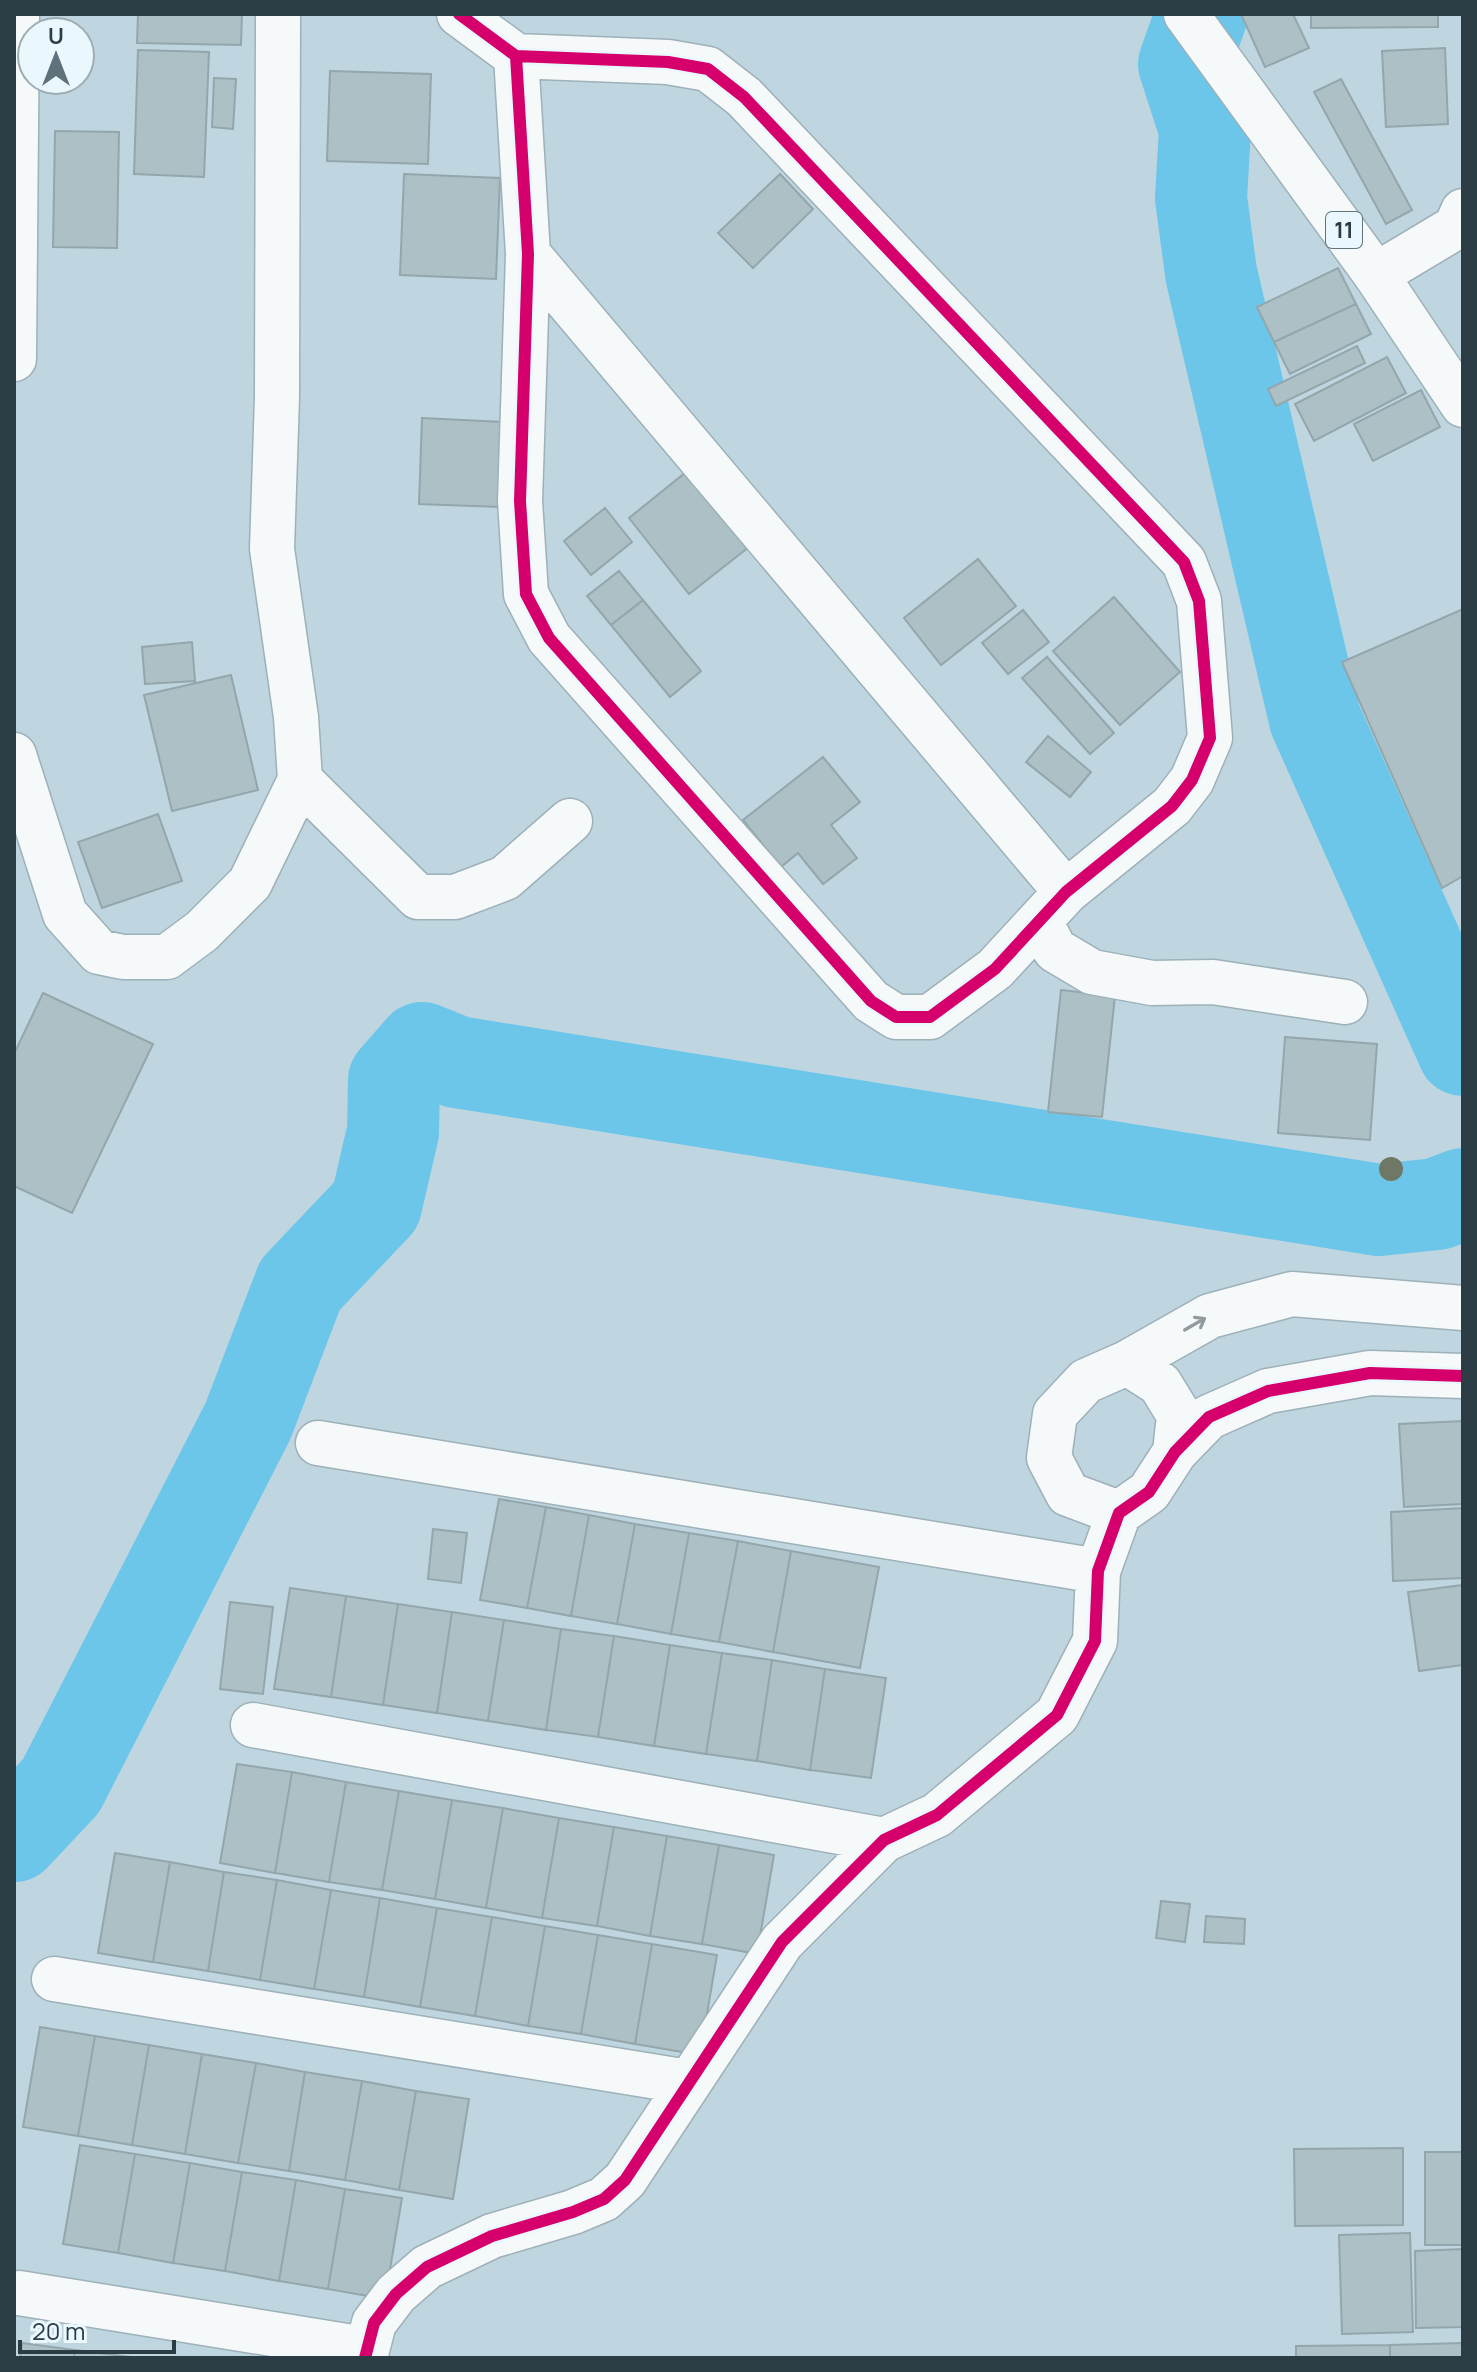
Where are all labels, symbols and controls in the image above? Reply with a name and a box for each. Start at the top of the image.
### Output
north arrow [16,16,96,96]
text: U [48,21,64,51]
road number: 11 [1326,212,1362,248]
one-way arrow [1183,1316,1206,1332]
scale bar [20,2304,174,2354]
text: 20 m [32,2314,85,2347]

